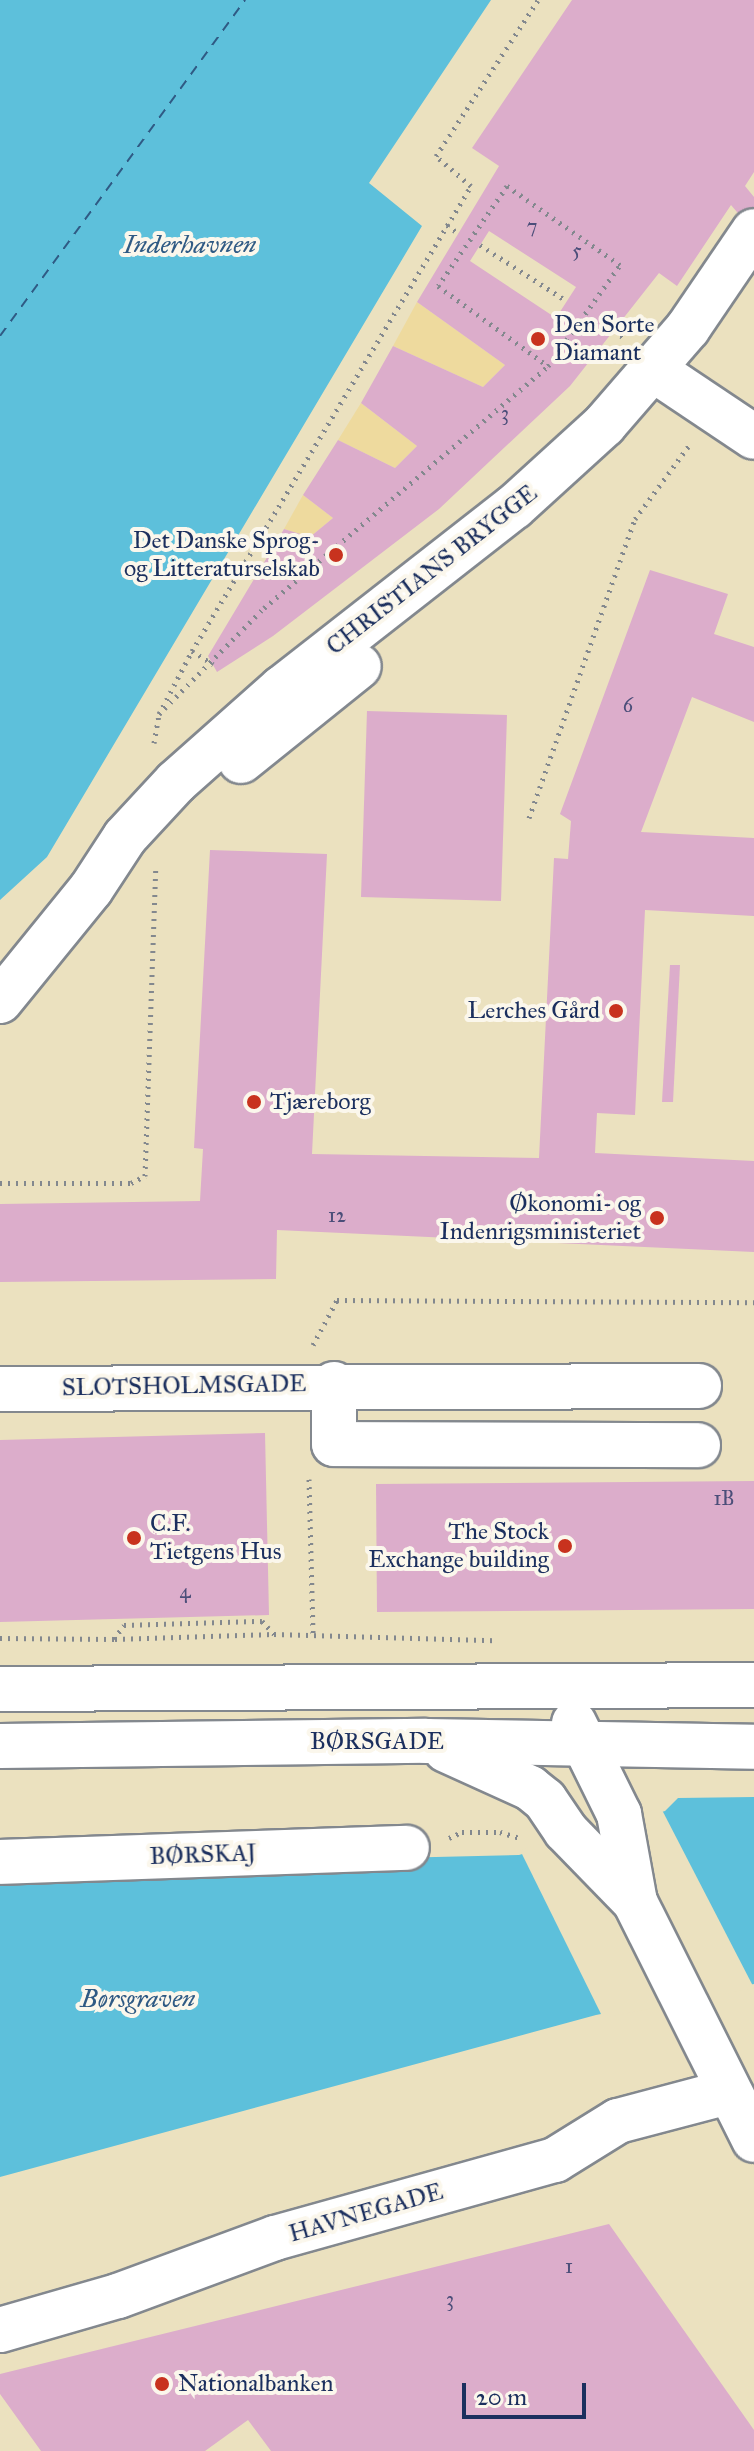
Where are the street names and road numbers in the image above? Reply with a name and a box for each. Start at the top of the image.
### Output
street label: CHRISTIANS BRYGGE [321,479,543,661]
street label: SLOTSHOLMSGADE [62,1369,306,1403]
street label: BØRSGADE [310,1728,444,1756]
street label: BØRSKAJ [149,1839,257,1871]
street label: HAVNEGADE [286,2177,446,2249]

